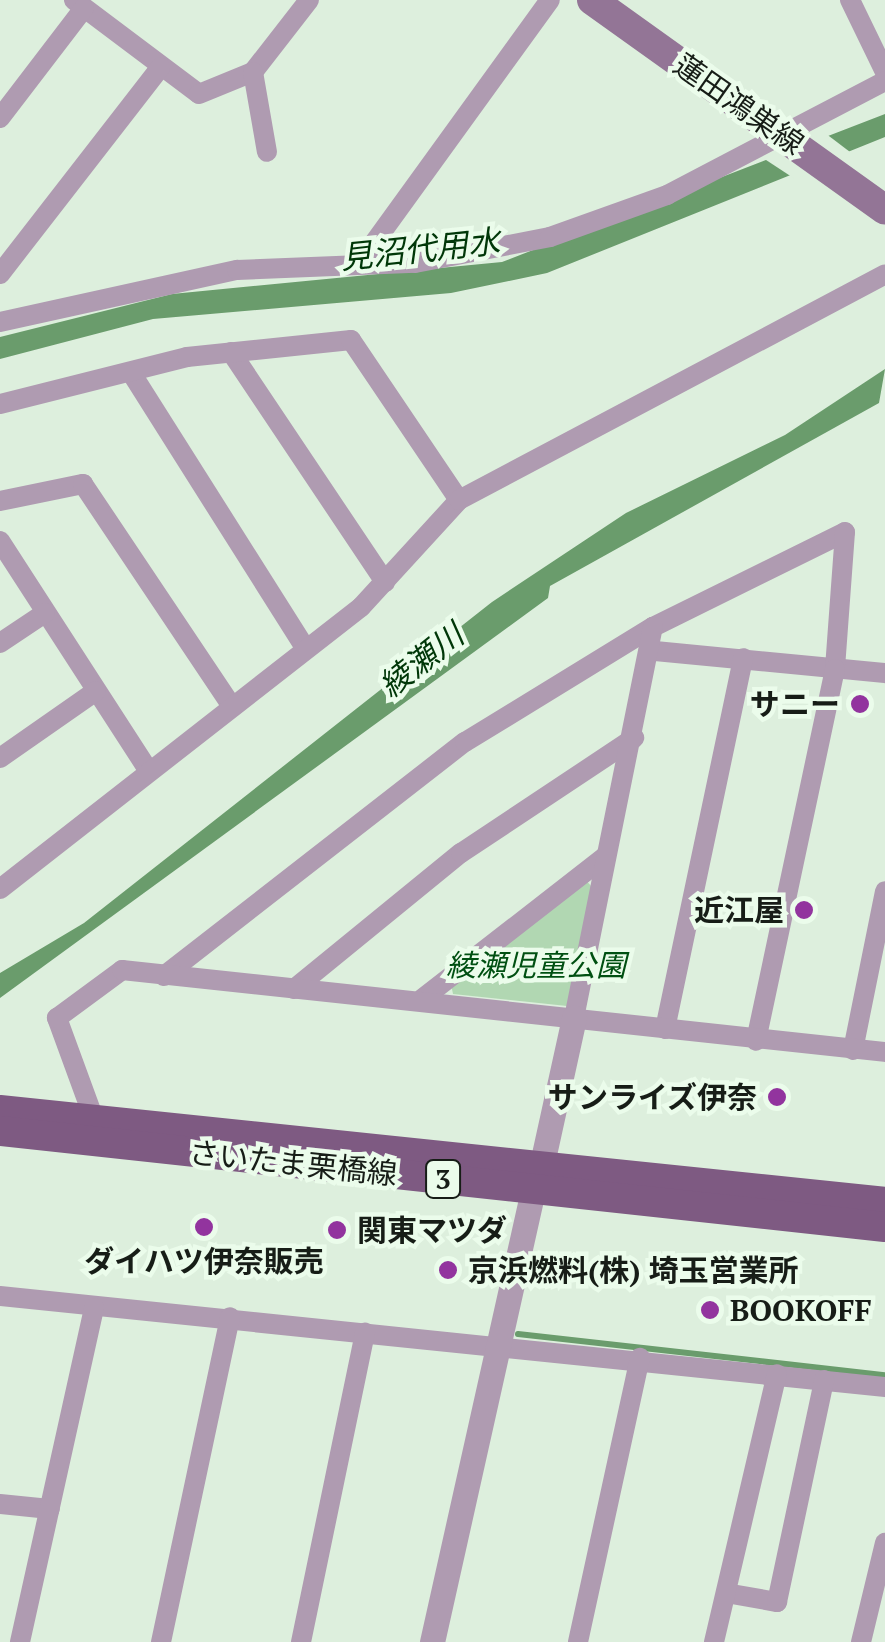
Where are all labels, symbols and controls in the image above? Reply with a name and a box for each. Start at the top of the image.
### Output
street label: 蓮田鴻巣線 [667,46,811,162]
water label: 見沼代用水 [338,222,502,276]
water label: 綾瀬川 [371,615,471,705]
place label: サニー [750,686,840,722]
marker: サニー [849,693,871,715]
place label: 近江屋 [694,892,784,928]
marker: 近江屋 [793,899,815,921]
park label: 綾瀬児童公園 [446,947,626,983]
place label: サンライズ伊奈 [547,1079,757,1115]
marker: サンライズ伊奈 [766,1086,788,1108]
street label: さいたま栗橋線 [187,1134,399,1192]
road number: 3 [423,1156,463,1202]
place label: 関東マツダ [357,1212,507,1248]
marker: ダイハツ伊奈販売 [193,1216,215,1238]
marker: 関東マツダ [326,1219,348,1241]
place label: ダイハツ伊奈販売 [84,1243,324,1279]
place label: 京浜燃料(株) 埼玉営業所 [468,1252,799,1288]
marker: 京浜燃料(株) 埼玉営業所 [437,1259,459,1281]
place label: BOOKOFF [730,1292,872,1328]
marker: BOOKOFF [699,1299,721,1321]

